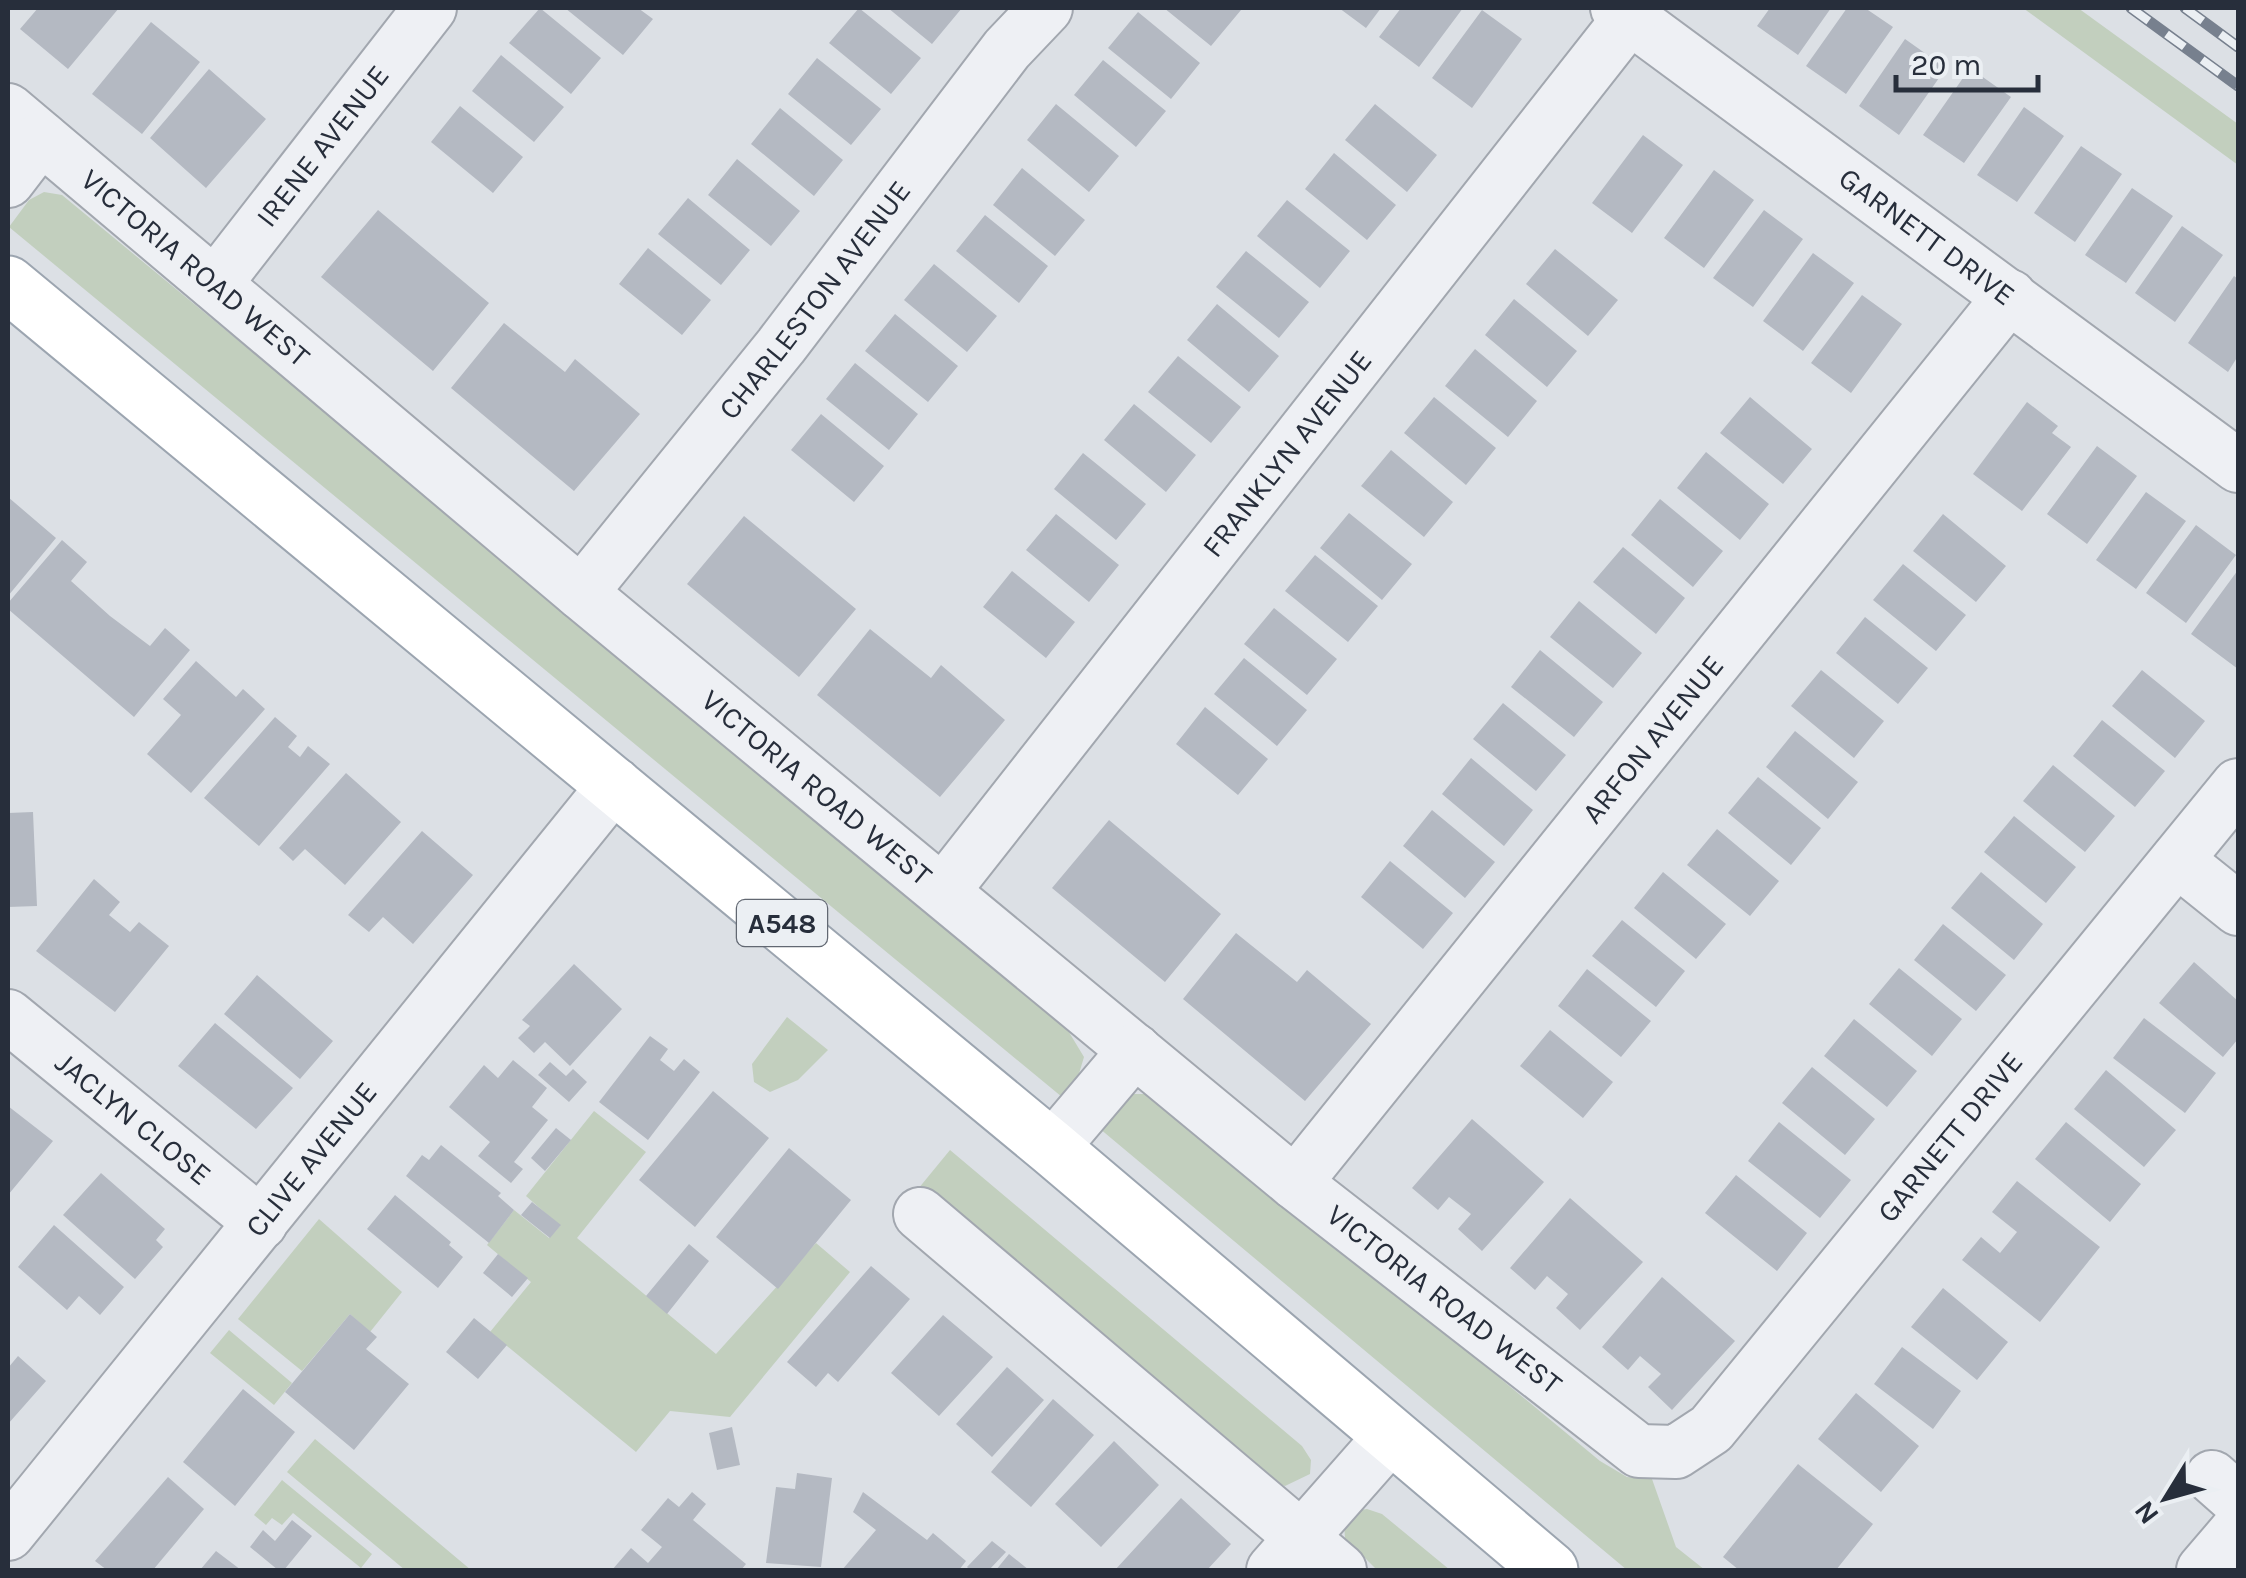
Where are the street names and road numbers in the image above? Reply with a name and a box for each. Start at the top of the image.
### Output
street label: IRENE AVENUE [248,58,397,234]
street label: GARNETT DRIVE [1832,160,2022,313]
street label: VICTORIA ROAD WEST [74,161,317,375]
street label: CHARLESTON AVENUE [711,173,918,427]
street label: FRANKLYN AVENUE [1194,343,1379,564]
street label: ARFON AVENUE [1574,648,1731,831]
street label: VICTORIA ROAD WEST [694,682,939,893]
road number: A548 [737,900,827,946]
street label: JACLYN CLOSE [48,1044,219,1193]
street label: GARNETT DRIVE [1870,1044,2030,1230]
street label: CLIVE AVENUE [238,1075,385,1244]
street label: VICTORIA ROAD WEST [1320,1197,1569,1402]

